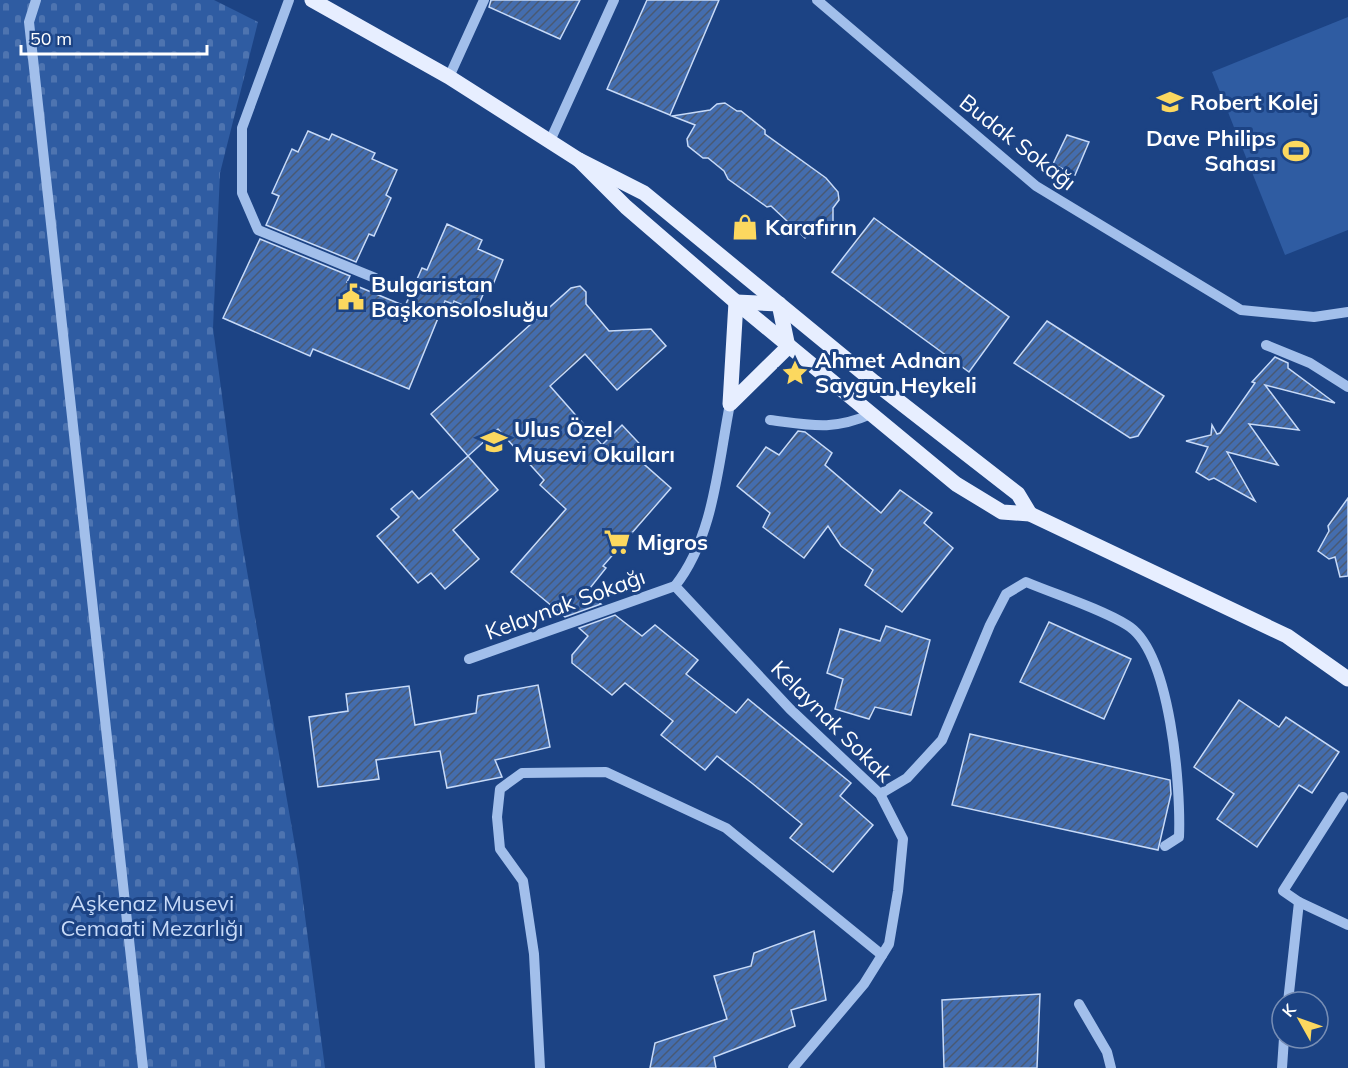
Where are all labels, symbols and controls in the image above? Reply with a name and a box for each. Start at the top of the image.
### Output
scale bar [21,18,207,56]
text: 50 m [30,27,72,50]
school or university icon: Robert Kolej [1155,87,1185,117]
street label: Budak Sokağı [954,88,1082,196]
place label: Robert Kolej [1190,88,1318,116]
place label: Dave Philips Sahası [1146,124,1276,177]
sports icon: Dave Philips Sahası [1281,136,1311,166]
shop icon: Karafırın [730,212,760,242]
place label: Karafırın [765,213,857,241]
place label: Bulgaristan Başkonsolosluğu [371,270,549,323]
public building icon: Bulgaristan Başkonsolosluğu [336,282,366,312]
place label: Ahmet Adnan Saygun Heykeli [815,346,977,399]
place icon: Ahmet Adnan Saygun Heykeli [780,358,810,388]
place label: Ulus Özel Musevi Okulları [514,415,675,468]
school or university icon: Ulus Özel Musevi Okulları [479,427,509,457]
supermarket icon: Migros [602,527,632,557]
place label: Migros [637,528,708,556]
street label: Kelaynak Sokağı [481,562,649,646]
street label: Kelaynak Sokak [765,654,899,788]
park label: Aşkenaz Musevi Cemaati Mezarlığı [61,889,243,942]
north arrow [1270,990,1330,1050]
text: K [1277,999,1300,1021]

